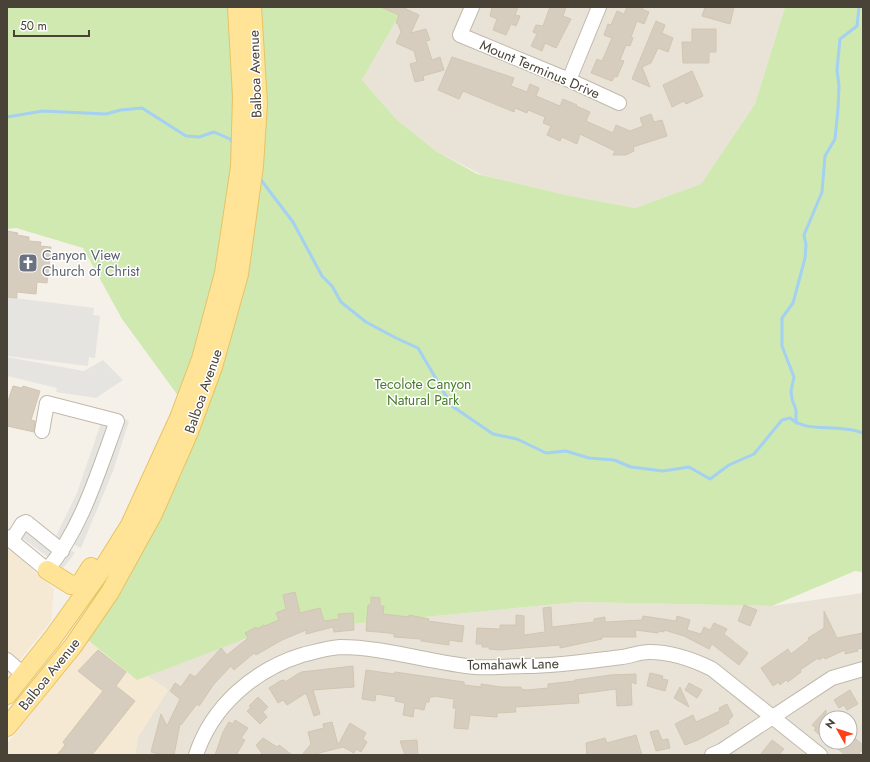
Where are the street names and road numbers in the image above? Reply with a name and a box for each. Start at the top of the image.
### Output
street label: Balboa Avenue [243,30,267,118]
street label: Mount Terminus Drive [477,35,603,103]
street label: Balboa Avenue [179,346,227,436]
street label: Balboa Avenue [14,634,84,714]
street label: Tomahawk Lane [467,653,559,675]

